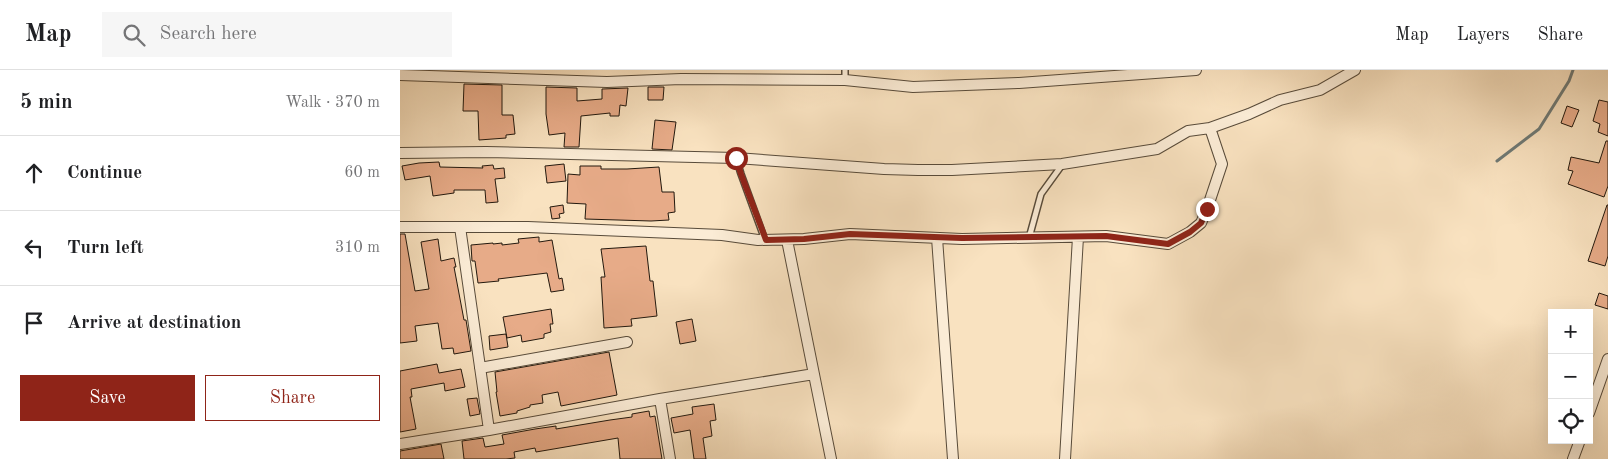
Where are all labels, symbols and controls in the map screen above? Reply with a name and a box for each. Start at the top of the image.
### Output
search box [102,12,452,57]
icon: search [120,21,148,49]
text: Map [25,23,72,47]
text: Search here [160,25,257,44]
text: Map [1395,26,1429,44]
text: Layers [1457,26,1509,44]
text: Share [1537,26,1583,44]
text: 5 min [20,92,73,113]
text: Walk · 370 m [285,95,380,111]
route start [725,147,748,170]
icon: ahead [20,159,48,187]
text: Continue [67,164,142,183]
text: 60 m [344,165,380,181]
route end [1196,198,1219,221]
icon: left [20,234,48,262]
text: Turn left [67,239,144,258]
text: 310 m [335,240,380,256]
icon: arrive [20,309,48,337]
map controls [1548,309,1593,444]
button: + [1548,309,1593,354]
text: Arrive at destination [67,314,241,333]
button: − [1548,354,1593,399]
button: Save [20,375,195,421]
button: Share [205,375,380,421]
button: locate [1548,399,1593,444]

